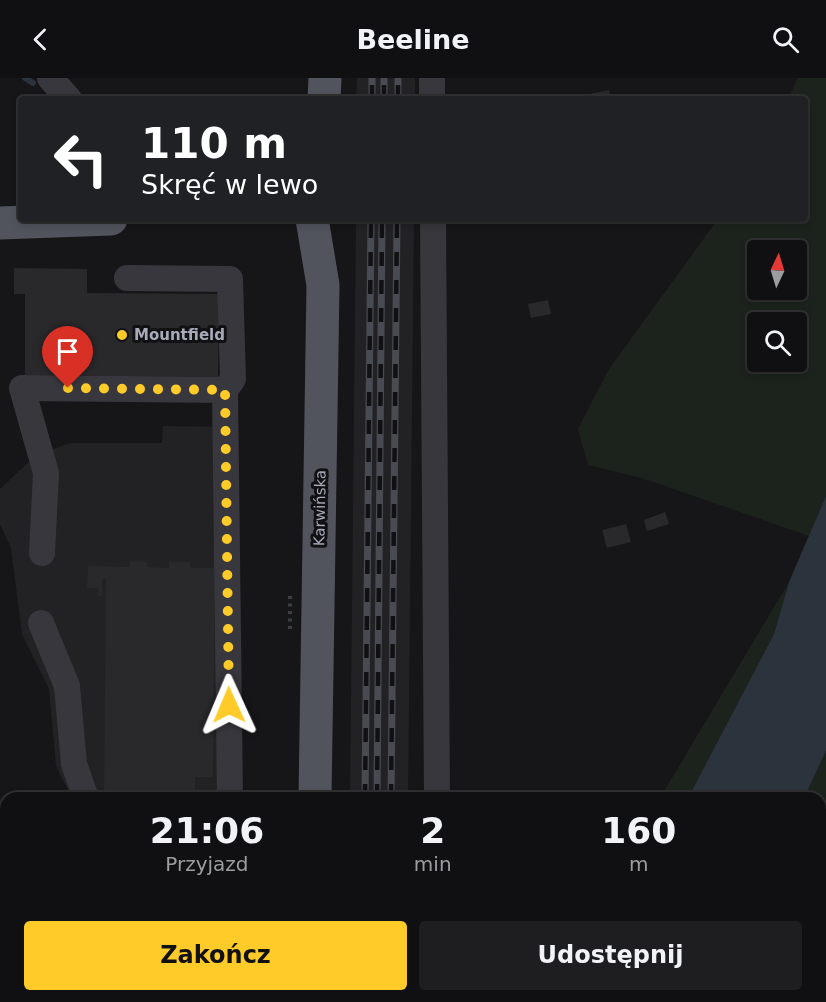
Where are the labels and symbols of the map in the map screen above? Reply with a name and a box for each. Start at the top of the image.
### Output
north arrow [747,240,807,300]
pin [42,326,93,388]
place label: Mountfield [134,326,225,344]
marker: Mountfield [115,328,129,342]
street label: Karwińska [310,470,330,546]
position arrow [197,673,261,737]

